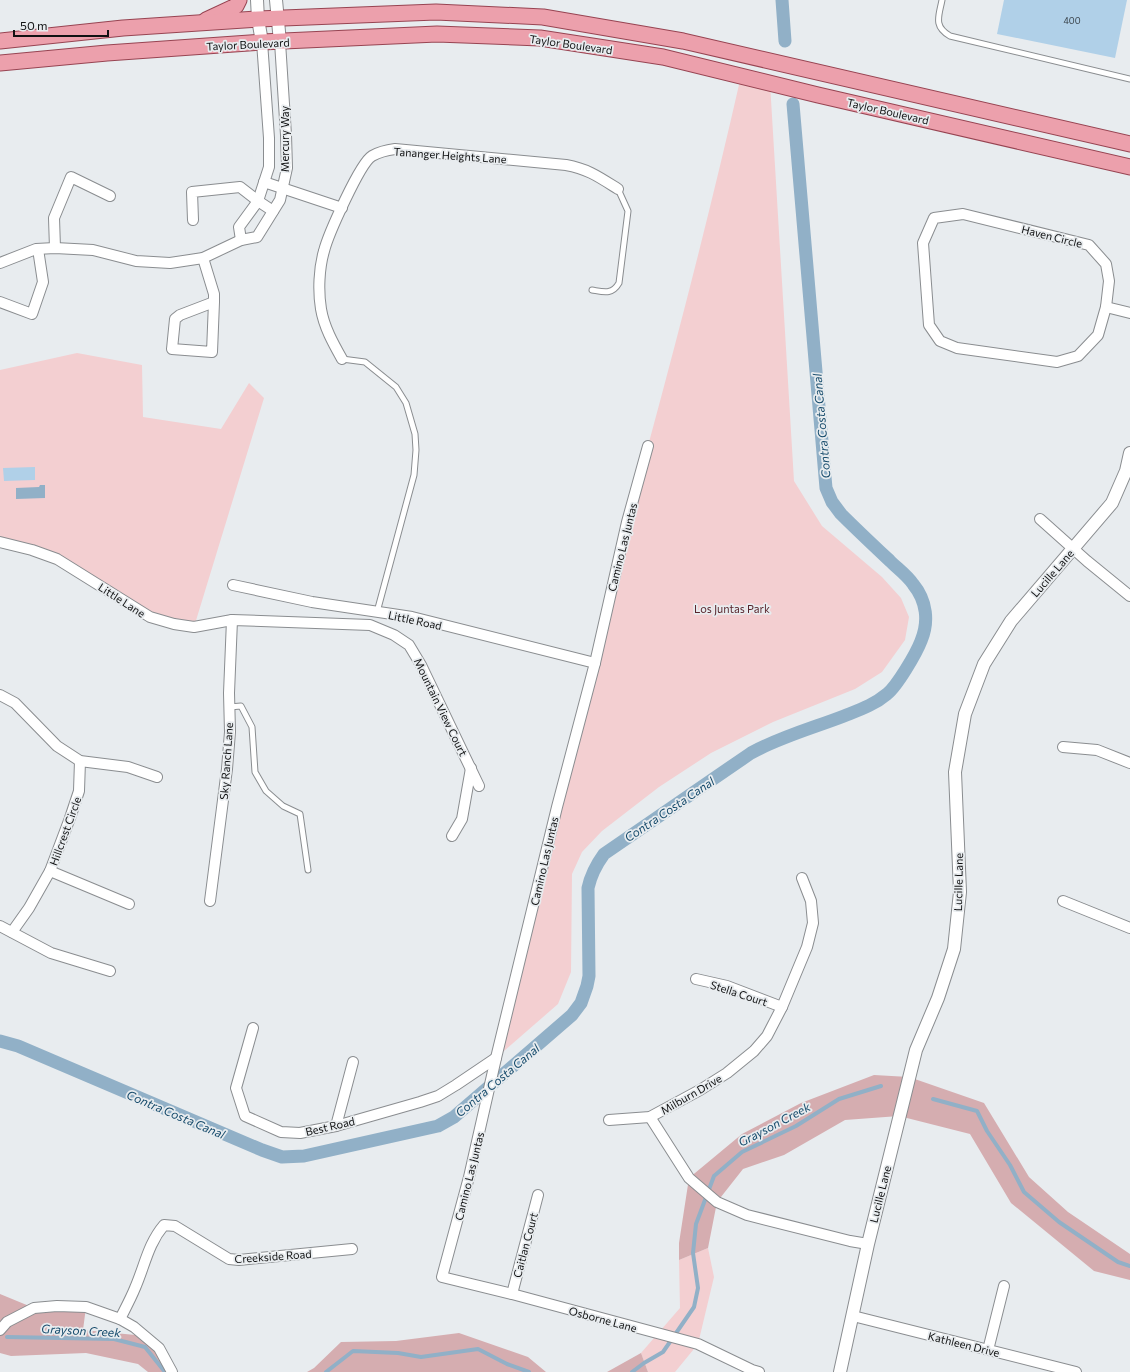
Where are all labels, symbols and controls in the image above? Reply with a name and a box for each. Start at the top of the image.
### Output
scale bar [14,12,108,38]
house number: 400 [1063,15,1081,26]
text: 50 m [20,18,48,32]
street label: Taylor Boulevard [529,32,613,56]
street label: Taylor Boulevard [206,35,290,53]
street label: Taylor Boulevard [846,95,930,127]
street label: Mercury Way [278,106,291,172]
street label: Tananger Heights Lane [393,145,507,165]
street label: Haven Circle [1020,222,1084,250]
water label: Contra Costa Canal [809,372,833,479]
street label: Camino Las Juntas [605,501,640,593]
street label: Lucille Lane [1028,547,1076,599]
street label: Little Lane [96,580,148,620]
park label: Los Juntas Park [694,602,770,616]
street label: Little Road [387,608,443,632]
street label: Mountain View Court [412,656,471,758]
street label: Sky Ranch Lane [217,722,235,800]
water label: Contra Costa Canal [621,773,717,844]
street label: Hillcrest Circle [47,795,84,867]
street label: Camino Las Juntas [527,815,562,907]
street label: Lucille Lane [951,853,965,911]
street label: Stella Court [709,978,770,1008]
water label: Contra Costa Canal [452,1040,543,1119]
street label: Milburn Drive [658,1071,724,1117]
water label: Contra Costa Canal [125,1087,228,1141]
water label: Grayson Creek [736,1099,813,1149]
street label: Best Road [304,1114,356,1138]
street label: Camino Las Juntas [452,1130,487,1222]
street label: Lucille Lane [867,1164,893,1224]
street label: Caitlan Court [510,1211,540,1279]
street label: Creekside Road [234,1247,312,1265]
street label: Osborne Lane [568,1304,639,1334]
water label: Grayson Creek [41,1321,122,1339]
street label: Kathleen Drive [927,1329,1001,1359]

